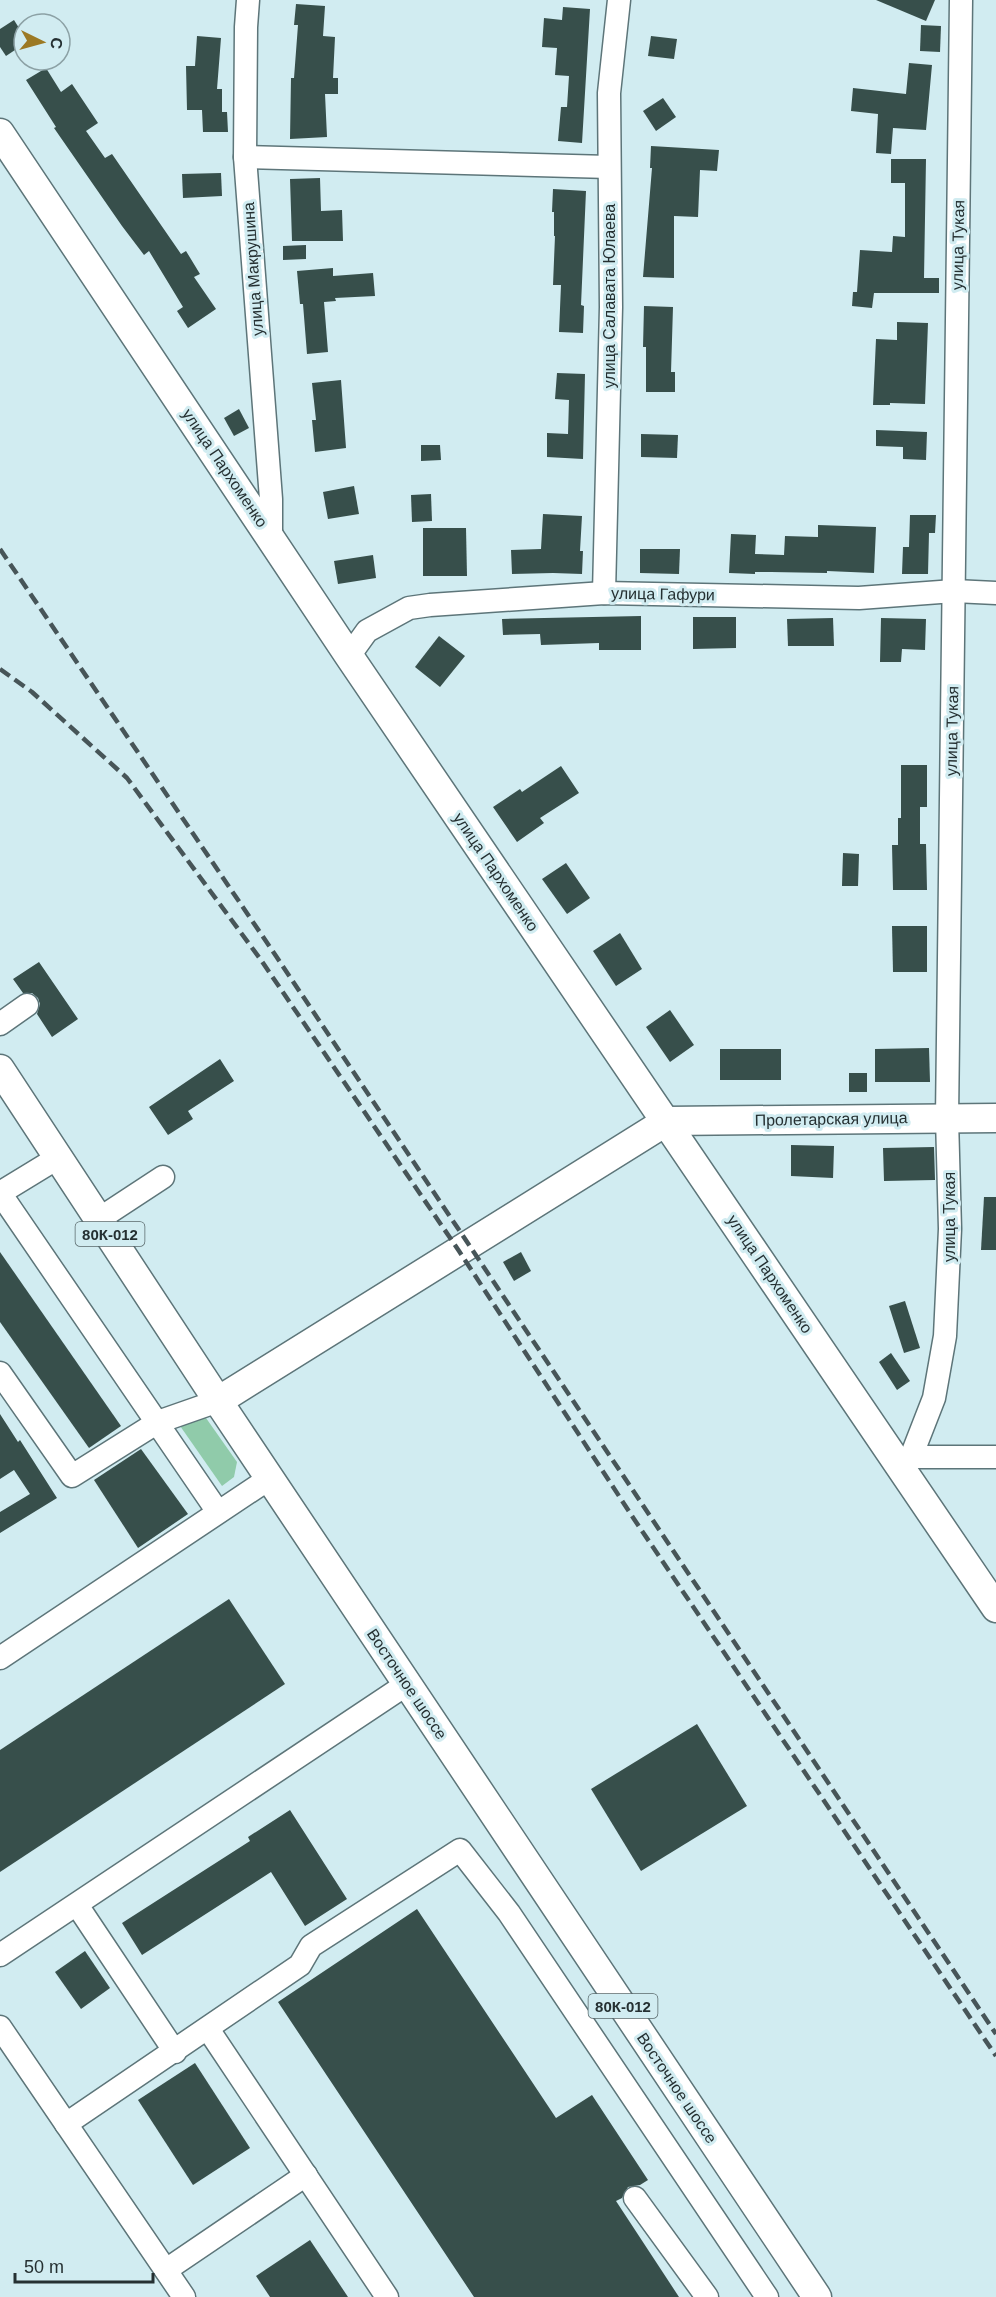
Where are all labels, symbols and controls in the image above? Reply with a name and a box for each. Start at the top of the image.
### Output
north arrow [12,12,72,72]
text: С [47,37,65,50]
street label: улица Тукая [949,200,967,290]
street label: улица Макрушина [240,201,266,336]
street label: улица Салавата Юлаева [601,204,618,388]
street label: улица Пархоменко [179,406,271,530]
street label: улица Гафури [611,585,715,603]
street label: улица Тукая [943,686,961,776]
street label: улица Пархоменко [450,810,542,934]
street label: Пролетарская улица [754,1109,908,1129]
street label: улица Тукая [941,1172,958,1262]
street label: улица Пархоменко [724,1212,816,1336]
road number: 80К-012 [76,1222,144,1246]
street label: Восточное шоссе [364,1626,450,1742]
road number: 80К-012 [588,1994,658,2018]
street label: Восточное шоссе [634,2030,720,2146]
scale bar [15,2246,153,2284]
text: 50 m [24,2257,64,2277]

